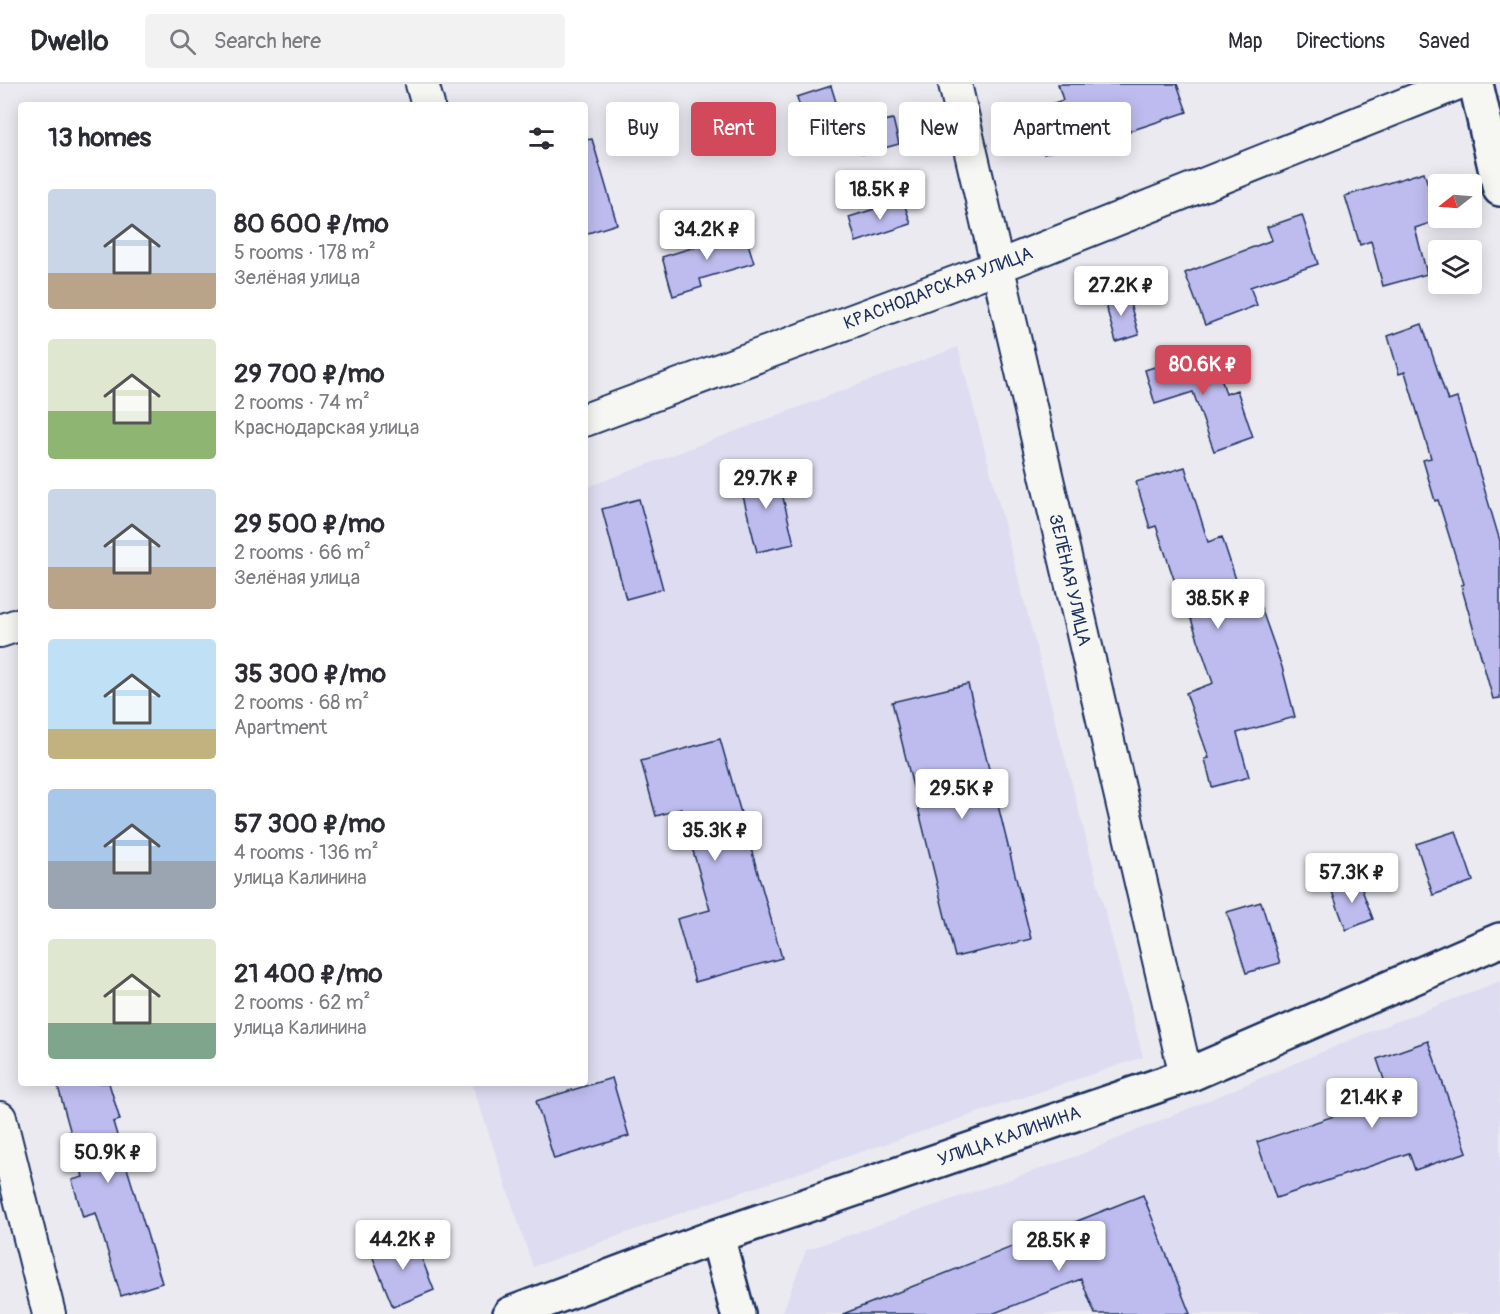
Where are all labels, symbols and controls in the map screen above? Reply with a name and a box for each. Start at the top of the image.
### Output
search box [145,14,565,68]
text: Dwello [30,24,109,59]
icon: search [166,25,199,58]
text: Search here [214,27,321,55]
text: Map [1228,28,1263,55]
text: Directions [1296,28,1385,55]
text: Saved [1418,28,1470,55]
chip: Buy [606,102,679,156]
chip: Rent [691,102,776,156]
chip: Filters [788,102,887,156]
chip: New [899,102,979,156]
chip: Apartment [991,102,1131,156]
text: 13 homes [48,122,151,154]
icon: filters [525,122,558,155]
pin: 18.5K ₽ [825,170,935,221]
north arrow [1428,174,1482,228]
map controls [1428,174,1482,294]
text: 18.5K ₽ [849,177,911,202]
text: 80 600 ₽/mo [234,208,389,240]
pin: 34.2K ₽ [652,210,762,261]
icon: home [96,213,168,285]
text: 34.2K ₽ [674,217,740,242]
text: 5 rooms · 178 m² [234,240,376,265]
button: layers [1428,240,1482,294]
street label: КРАСНОДАРСКАЯ УЛИЦА [840,242,1036,335]
text: Зелёная улица [234,265,360,290]
pin: 27.2K ₽ [1066,266,1176,317]
text: 27.2K ₽ [1088,273,1154,298]
pin: 80.6K ₽ [1148,345,1258,396]
text: 80.6K ₽ [1169,352,1237,377]
text: 29 700 ₽/mo [234,358,384,390]
icon: home [96,363,168,435]
text: 2 rooms · 74 m² [234,390,370,415]
text: Краснодарская улица [234,415,419,440]
pin: 29.7K ₽ [711,459,821,510]
text: 29.7K ₽ [734,466,798,491]
text: 29 500 ₽/mo [234,508,385,540]
street label: ЗЕЛЁНАЯ УЛИЦА [1043,512,1096,649]
icon: home [96,513,168,585]
text: 2 rooms · 66 m² [234,540,371,565]
text: Зелёная улица [234,565,360,590]
pin: 38.5K ₽ [1163,579,1273,630]
text: 38.5K ₽ [1186,586,1250,611]
text: 35 300 ₽/mo [234,658,386,690]
icon: home [96,663,168,735]
text: 2 rooms · 68 m² [234,690,369,715]
text: Apartment [234,715,327,740]
pin: 29.5K ₽ [907,769,1017,820]
text: 29.5K ₽ [929,776,995,801]
text: 57 300 ₽/mo [234,808,385,840]
pin: 35.3K ₽ [660,811,770,862]
icon: home [96,813,168,885]
text: 35.3K ₽ [682,818,748,843]
text: 4 rooms · 136 m² [234,840,379,865]
pin: 57.3K ₽ [1297,853,1407,904]
text: 57.3K ₽ [1319,860,1385,885]
text: улица Калинина [234,865,367,890]
text: 21 400 ₽/mo [234,958,383,990]
icon: home [96,963,168,1035]
text: 2 rooms · 62 m² [234,990,370,1015]
text: улица Калинина [234,1015,367,1040]
pin: 21.4K ₽ [1317,1078,1427,1129]
text: 21.4K ₽ [1340,1085,1404,1110]
street label: УЛИЦА КАЛИНИНА [935,1101,1084,1172]
pin: 50.9K ₽ [53,1133,163,1184]
text: 50.9K ₽ [74,1140,142,1165]
pin: 44.2K ₽ [348,1220,458,1271]
pin: 28.5K ₽ [1004,1221,1114,1272]
text: 44.2K ₽ [369,1227,437,1252]
text: 28.5K ₽ [1027,1228,1091,1253]

